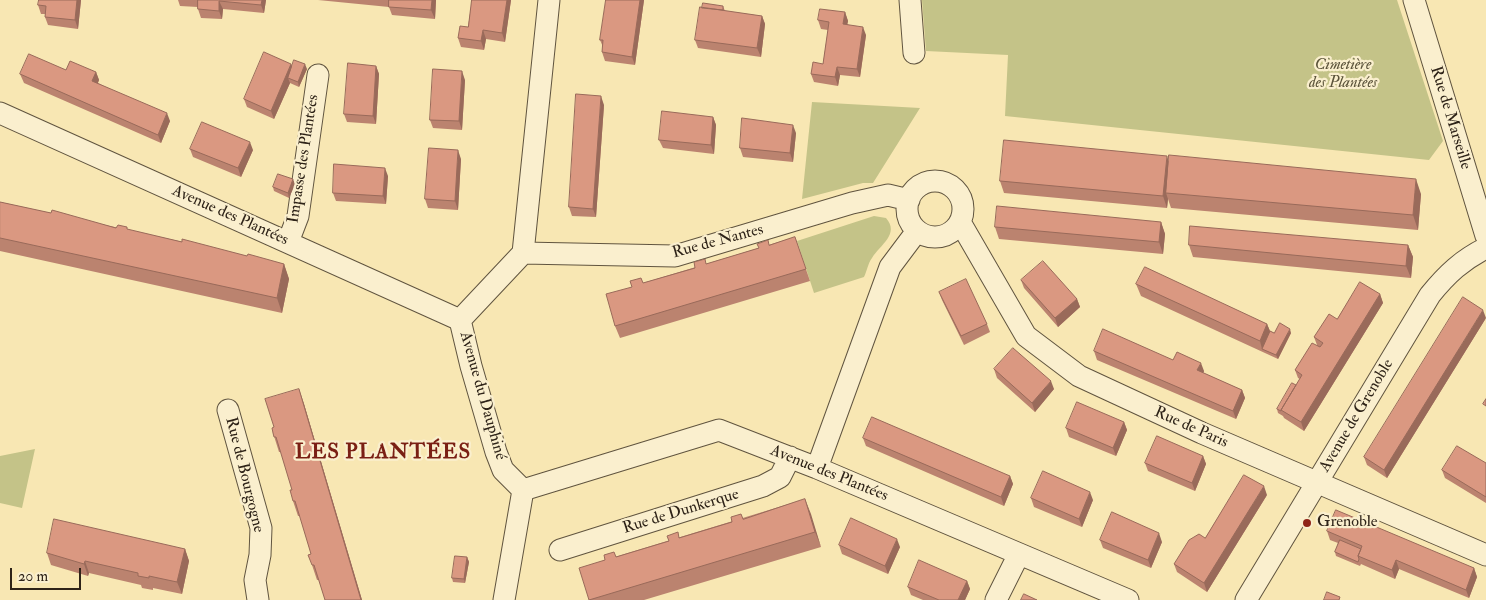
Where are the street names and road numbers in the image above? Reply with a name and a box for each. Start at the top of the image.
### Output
street label: Rue de Marseille [1425,64,1475,172]
street label: Impasse des Plantées [284,93,324,225]
street label: Avenue des Plantées [169,182,291,250]
street label: Rue de Nantes [670,221,766,263]
street label: Avenue du Dauphiné [454,330,510,462]
street label: Avenue de Grenoble [1316,356,1398,476]
street label: Rue de Paris [1151,403,1231,453]
street label: Rue de Bourgogne [220,415,268,535]
street label: Avenue des Plantées [767,442,891,506]
street label: Rue de Dunkerque [621,485,741,539]

